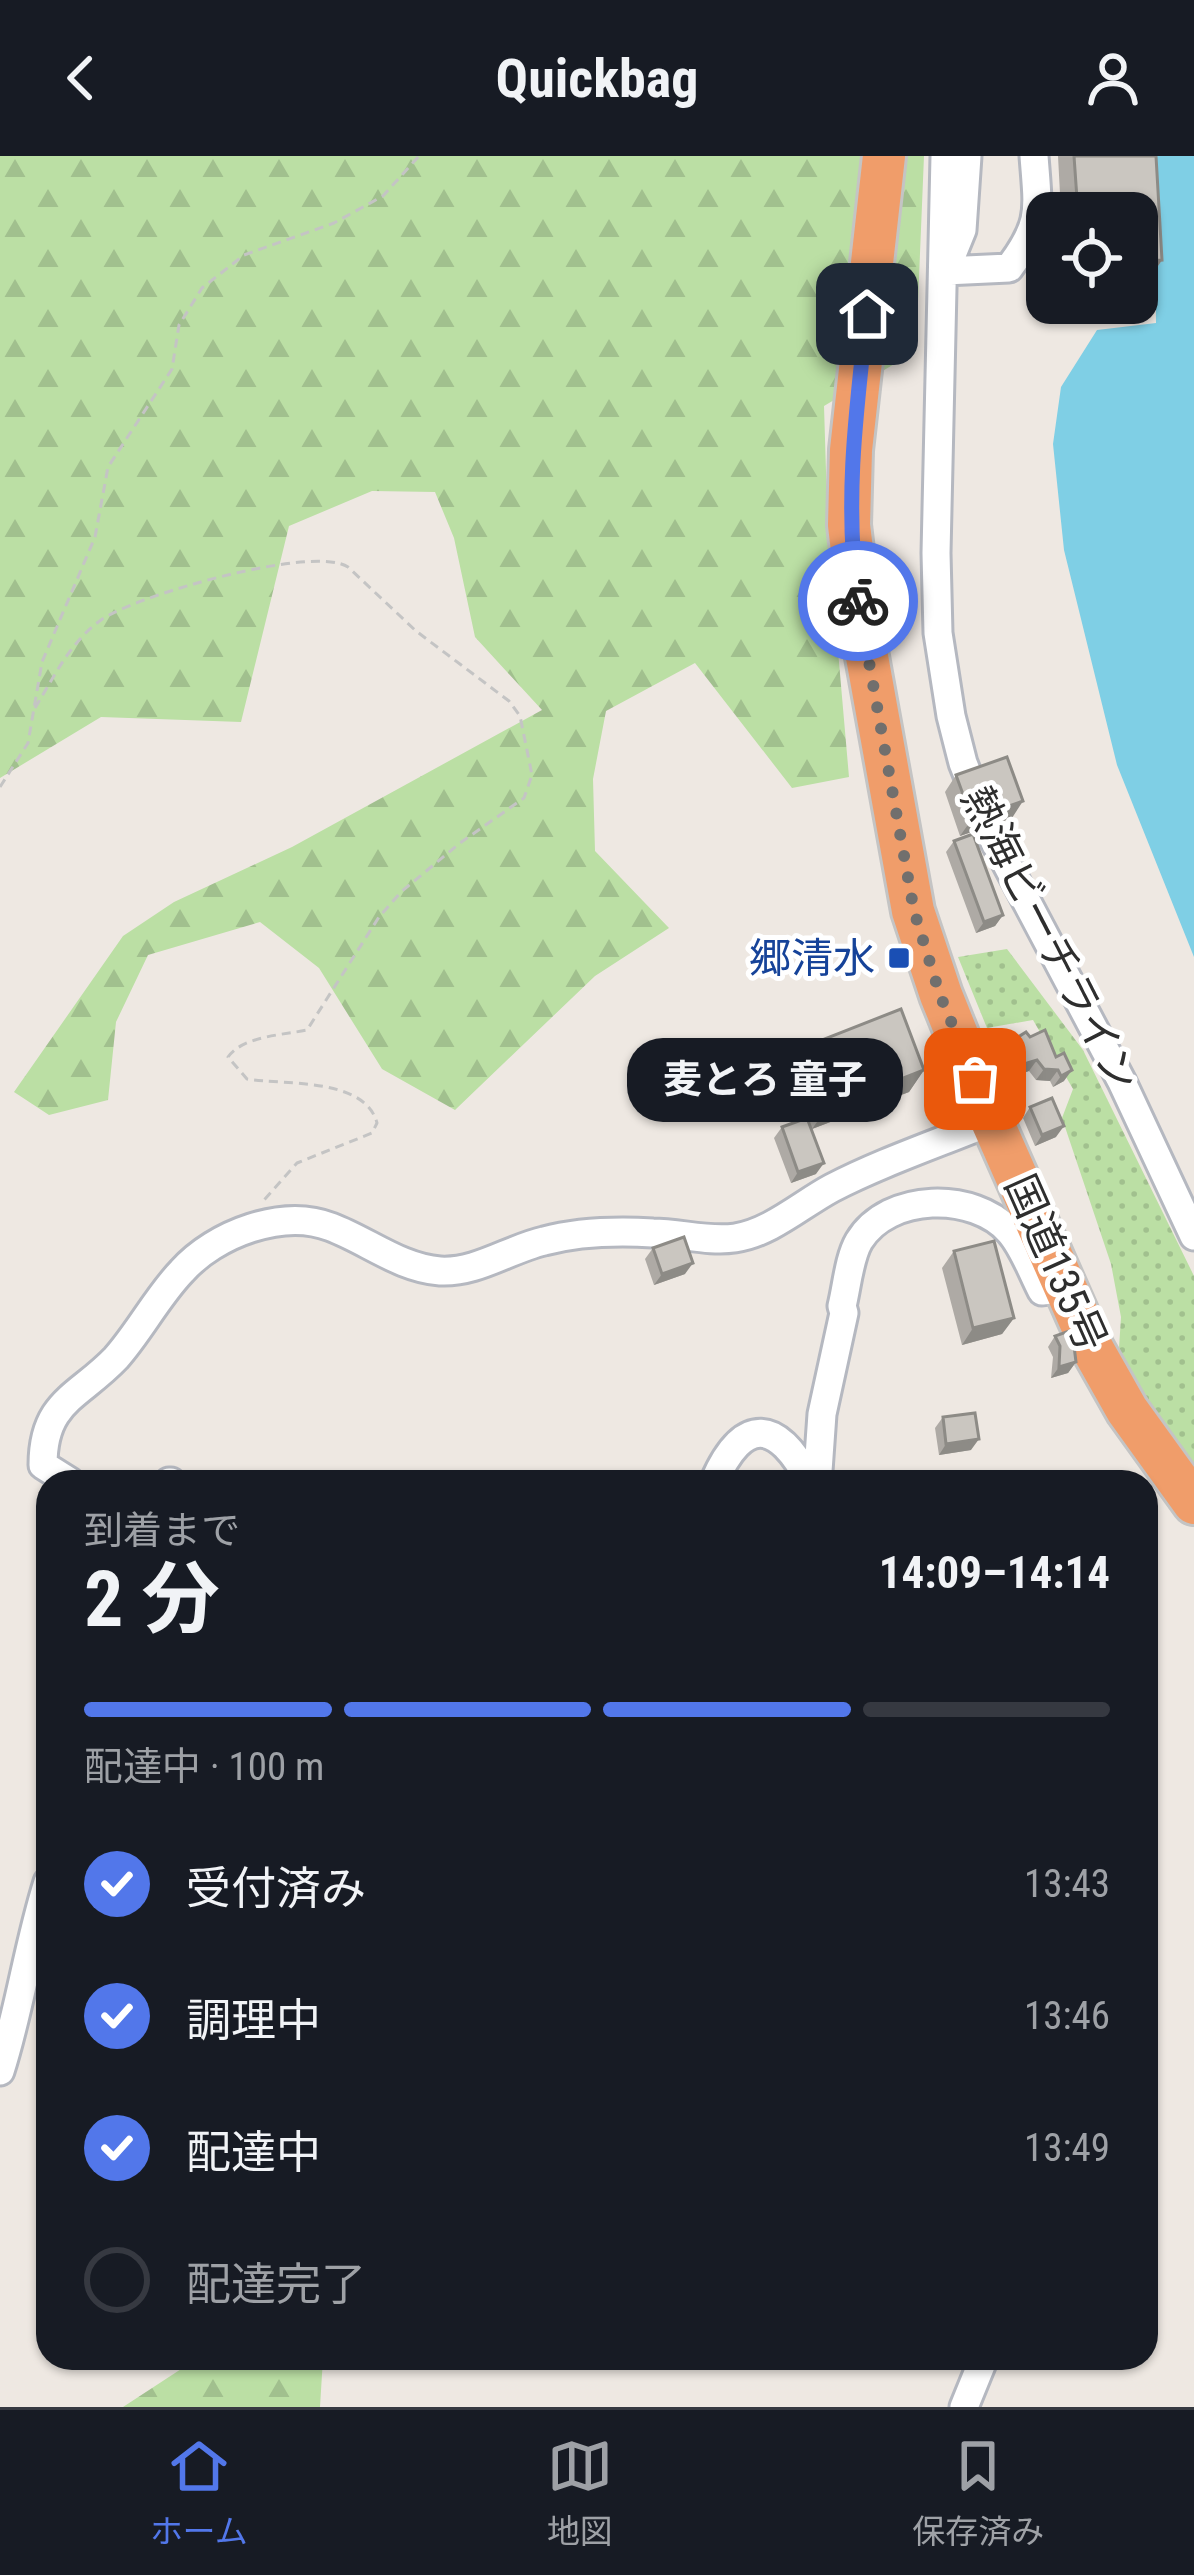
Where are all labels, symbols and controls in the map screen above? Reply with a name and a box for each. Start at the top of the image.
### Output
icon: back [48,45,114,111]
icon: person [1080,45,1146,111]
text: Quickbag [496,47,698,110]
map controls [1026,192,1158,324]
button: locate [1026,192,1158,324]
pin [816,263,918,365]
icon: home [834,281,900,347]
courier [798,541,918,661]
icon: bike [825,568,891,634]
street label: 熱海ビーチライン [952,778,1148,1100]
place label: 郷清水 [749,934,875,983]
marker: 郷清水 [886,945,912,971]
pin [924,1028,1026,1130]
callout: 麦とろ 童子 [627,1037,903,1121]
icon: bag [942,1046,1008,1112]
text: 麦とろ 童子 [663,1057,867,1103]
street label: 国道135号 [995,1167,1117,1359]
text: 到着まで [84,1508,240,1554]
text: 14:09–14:14 [879,1546,1110,1599]
text: 2 分 [84,1554,219,1645]
text: 配達中 · 100 m [84,1744,324,1790]
icon: check [84,1851,150,1917]
text: 13:43 [1024,1861,1110,1907]
text: 受付済み [186,1862,366,1915]
icon: check [84,1983,150,2049]
text: 13:46 [1024,1993,1110,2039]
text: 調理中 [186,1994,321,2047]
icon: check [84,2115,150,2181]
text: 13:49 [1024,2125,1110,2171]
text: 配達中 [186,2126,321,2179]
text: 配達完了 [186,2258,366,2311]
tab: ホーム [150,2433,248,2553]
tab: 地図 [547,2433,613,2553]
tab: 保存済み [912,2433,1044,2553]

